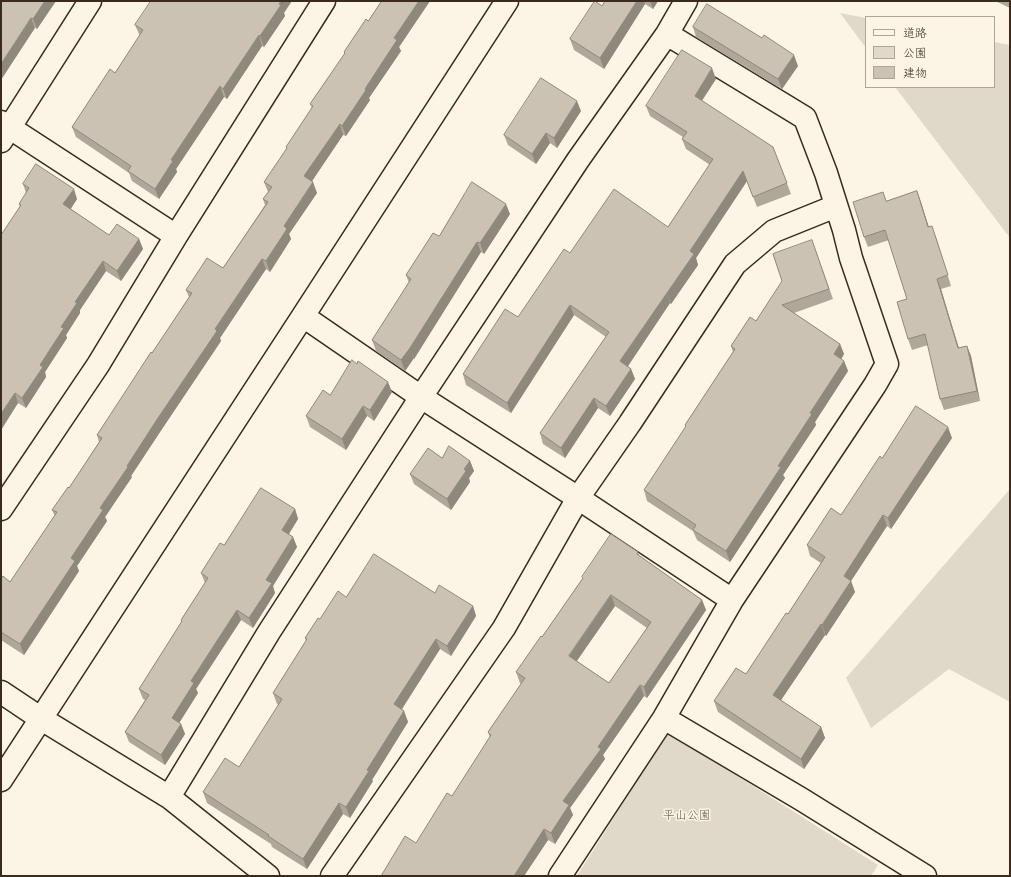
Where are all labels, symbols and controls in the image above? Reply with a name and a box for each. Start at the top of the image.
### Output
legend [865,16,995,88]
text: 道路 [903,25,927,41]
text: 公園 [903,45,927,61]
text: 建物 [903,65,927,81]
park label: 平山公園 [663,809,711,823]

